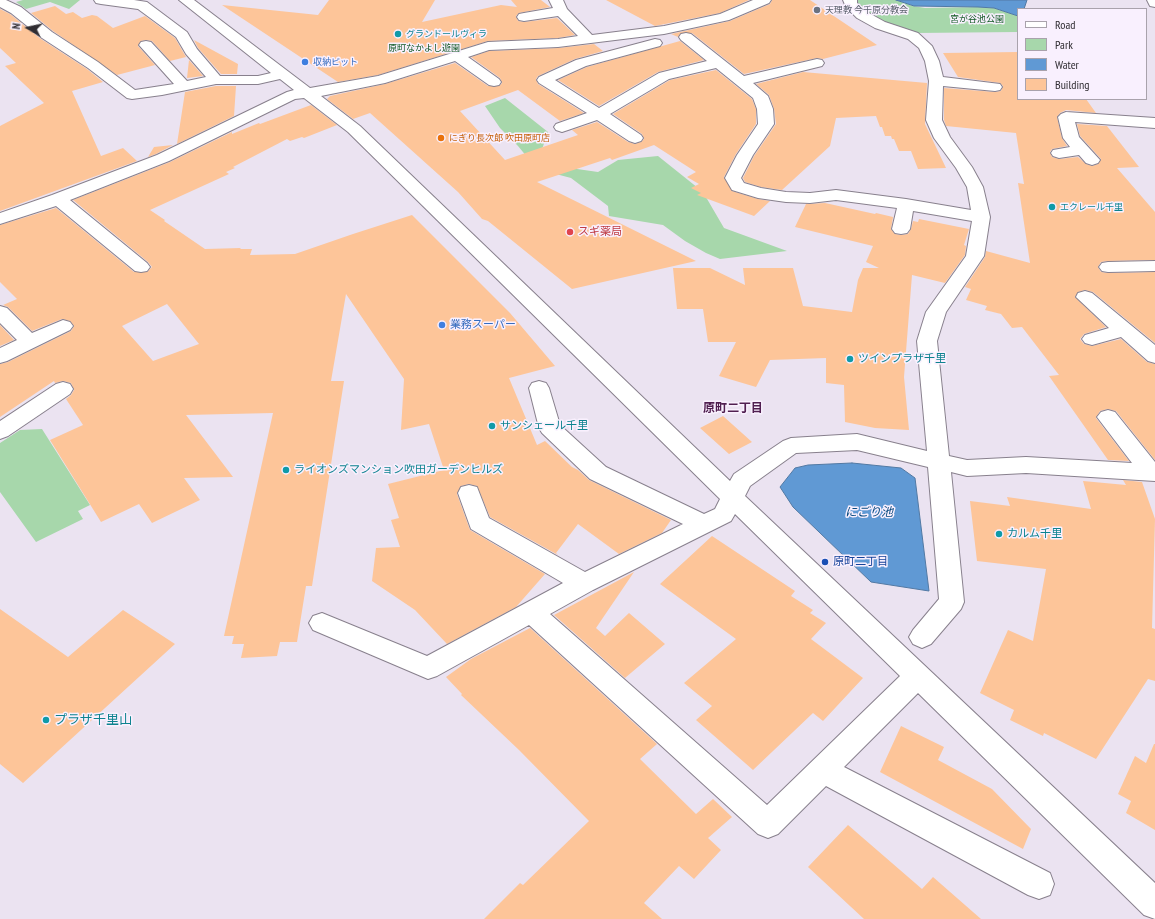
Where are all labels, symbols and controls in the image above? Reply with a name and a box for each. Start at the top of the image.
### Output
marker: 天理教 今千原分教会 [812,5,822,15]
place label: 天理教 今千原分教会 [825,5,908,15]
north arrow [8,8,48,48]
legend [1017,8,1147,100]
park label: 宮が谷池公園 [950,14,1004,24]
text: Road [1055,17,1075,32]
text: N [9,22,24,30]
marker: グランドールヴィラ [393,29,403,39]
place label: グランドールヴィラ [406,29,487,39]
text: Park [1055,37,1073,52]
park label: 原町なかよし遊園 [388,43,460,53]
marker: 収納ピット [300,57,310,67]
place label: 収納ピット [313,57,358,67]
text: Water [1055,57,1079,72]
text: Building [1055,77,1090,92]
marker: にぎり長次郎 吹田原町店 [436,133,446,143]
place label: にぎり長次郎 吹田原町店 [449,133,550,143]
marker: エクレール千里 [1047,202,1057,212]
place label: エクレール千里 [1060,202,1123,212]
place label: スギ薬局 [578,225,622,239]
marker: スギ薬局 [565,227,575,237]
place label: 業務スーパー [450,318,516,332]
marker: 業務スーパー [437,320,447,330]
place label: ツインプラザ千里 [858,352,946,366]
marker: ツインプラザ千里 [845,354,855,364]
district label: 原町二丁目 [703,402,763,416]
place label: サンシェール千里 [500,419,588,433]
marker: サンシェール千里 [487,421,497,431]
place label: ライオンズマンション吹田ガーデンヒルズ [294,463,503,477]
marker: ライオンズマンション吹田ガーデンヒルズ [281,465,291,475]
water label: にごり池 [845,506,893,520]
place label: カルム千里 [1007,527,1062,541]
marker: カルム千里 [994,529,1004,539]
place label: 原町二丁目 [833,555,888,569]
marker: 原町二丁目 [820,557,830,567]
place label: プラザ千里山 [54,712,132,728]
marker: プラザ千里山 [41,715,51,725]

